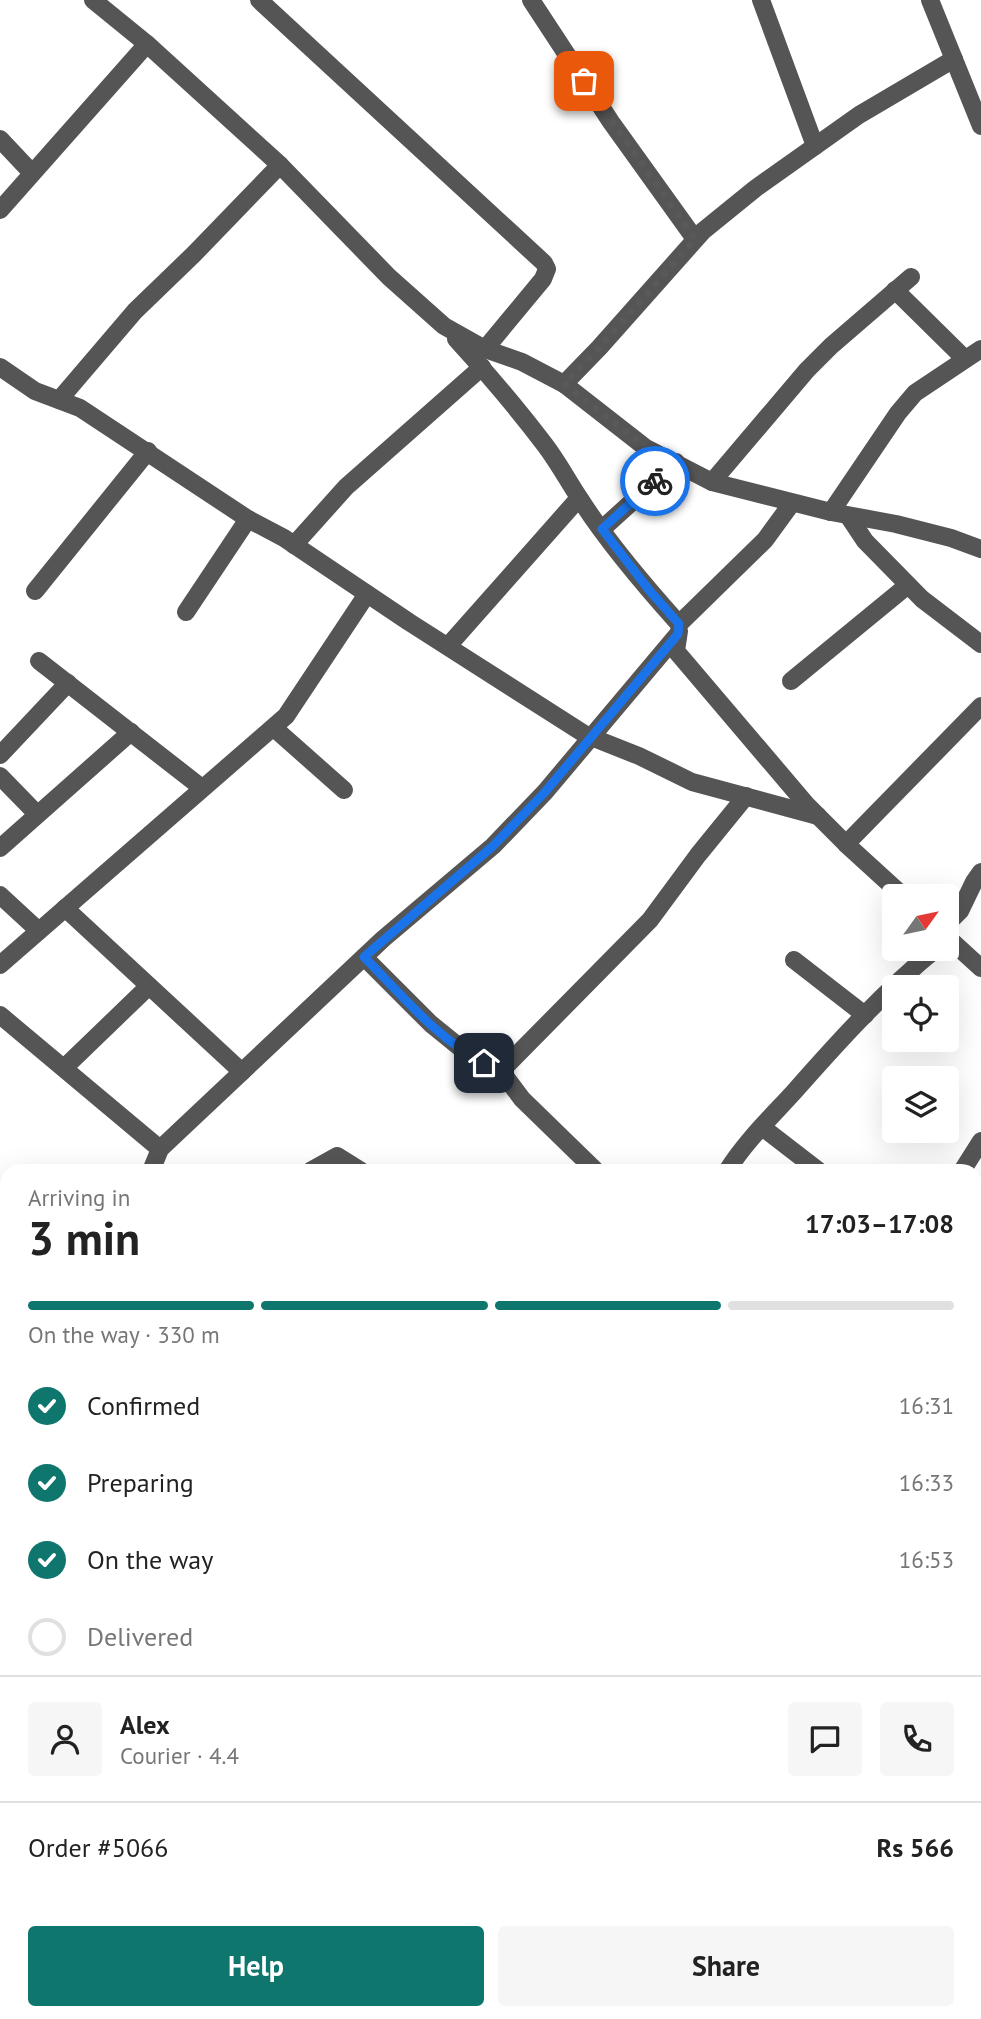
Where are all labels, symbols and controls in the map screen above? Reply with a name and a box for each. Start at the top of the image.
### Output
pin [554,51,614,111]
icon: bag [565,62,603,100]
courier [620,446,690,516]
icon: bike [636,462,674,500]
north arrow [882,884,959,961]
map controls [882,884,959,1143]
button: locate [882,975,959,1052]
pin [454,1033,514,1093]
icon: home [465,1044,503,1082]
button: layers [882,1066,959,1143]
text: Arriving in [28,1183,130,1212]
text: 17:03–17:08 [805,1207,954,1240]
text: 3 min [28,1208,140,1268]
text: On the way · 330 m [28,1320,220,1349]
icon: check [28,1387,66,1425]
text: Confirmed [87,1389,200,1422]
text: 16:31 [899,1391,954,1420]
icon: check [28,1464,66,1502]
text: Preparing [87,1466,194,1499]
text: 16:33 [899,1468,954,1497]
icon: check [28,1541,66,1579]
text: On the way [87,1543,213,1576]
text: 16:53 [899,1545,954,1574]
text: Delivered [87,1620,193,1653]
button: person [28,1702,102,1776]
button: chat [788,1702,862,1776]
button: phone [880,1702,954,1776]
text: Alex [120,1708,170,1741]
text: Courier · 4.4 [120,1741,239,1770]
text: Order #5066 [28,1831,168,1864]
text: Rs 566 [877,1831,954,1864]
button: Help [28,1926,484,2006]
button: Share [498,1926,954,2006]

